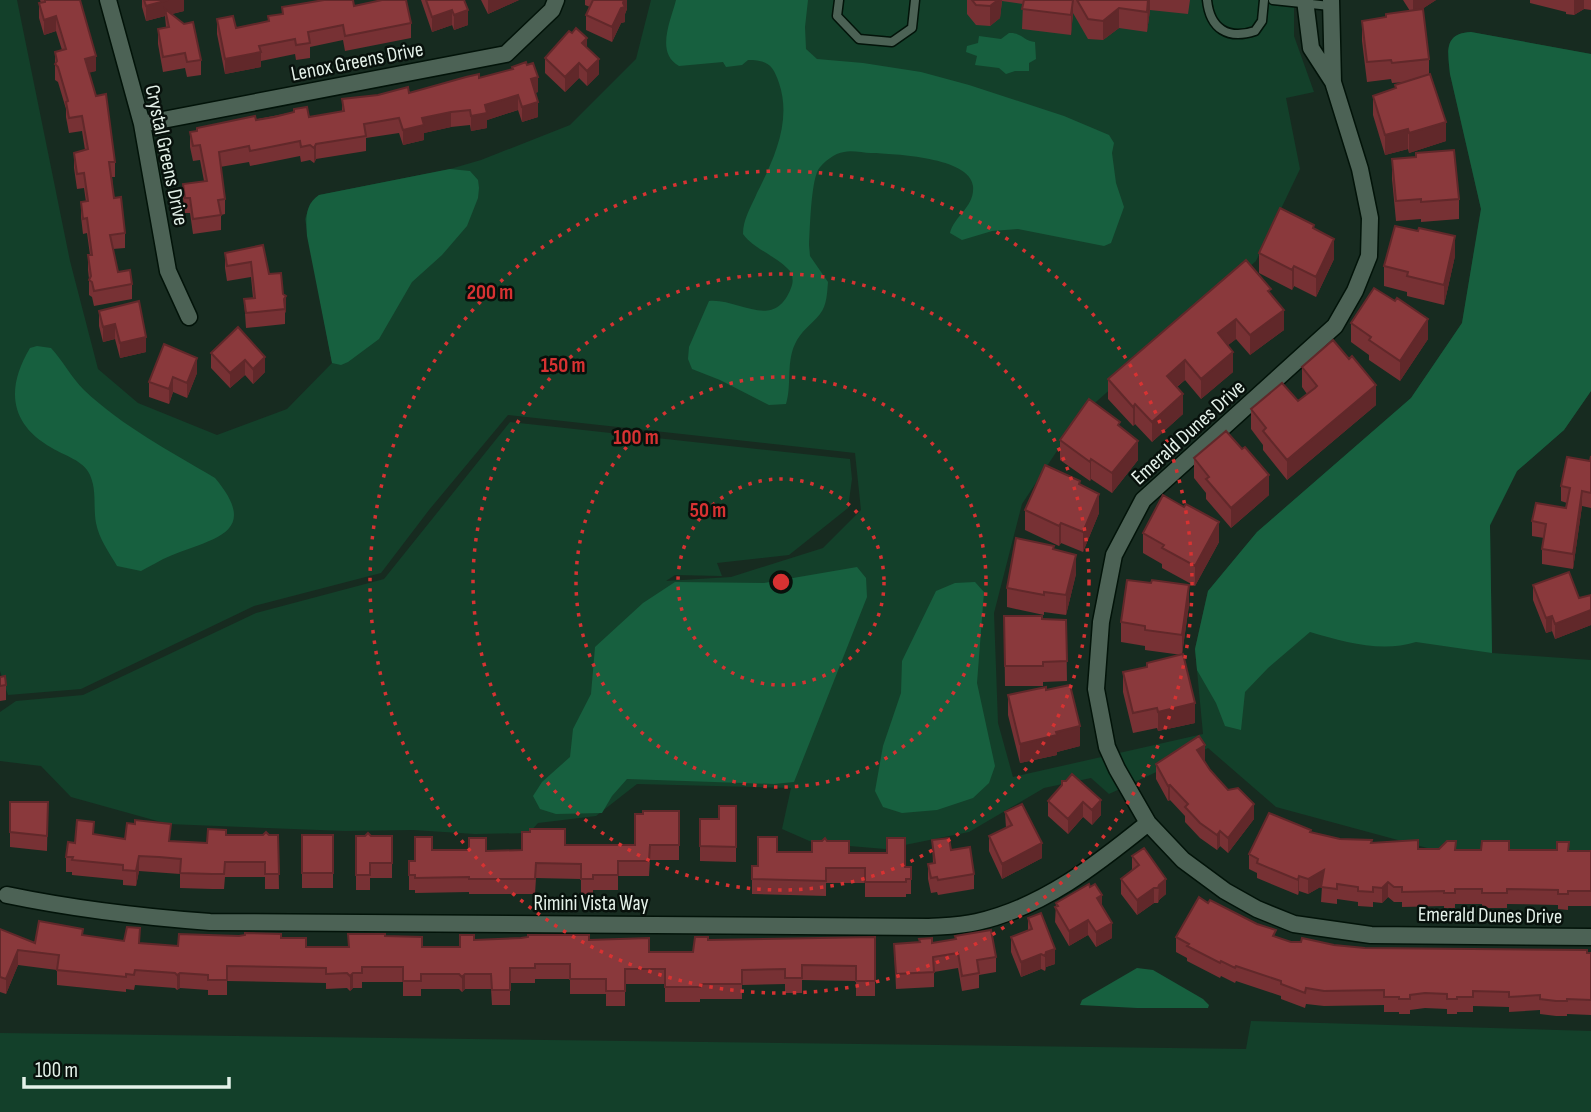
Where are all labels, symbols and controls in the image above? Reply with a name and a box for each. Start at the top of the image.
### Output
street label: Lenox Greens Drive [289,36,425,87]
street label: Crystal Greens Drive [139,82,194,228]
text: 200 m [467,280,513,305]
text: 150 m [541,353,585,378]
street label: Emerald Dunes Drive [1126,375,1250,490]
text: 100 m [613,425,659,450]
text: 50 m [690,498,726,523]
centre of rings [769,570,793,594]
street label: Rimini Vista Way [534,891,649,916]
street label: Emerald Dunes Drive [1418,902,1562,929]
scale bar [24,1046,229,1090]
text: 100 m [35,1058,78,1083]

